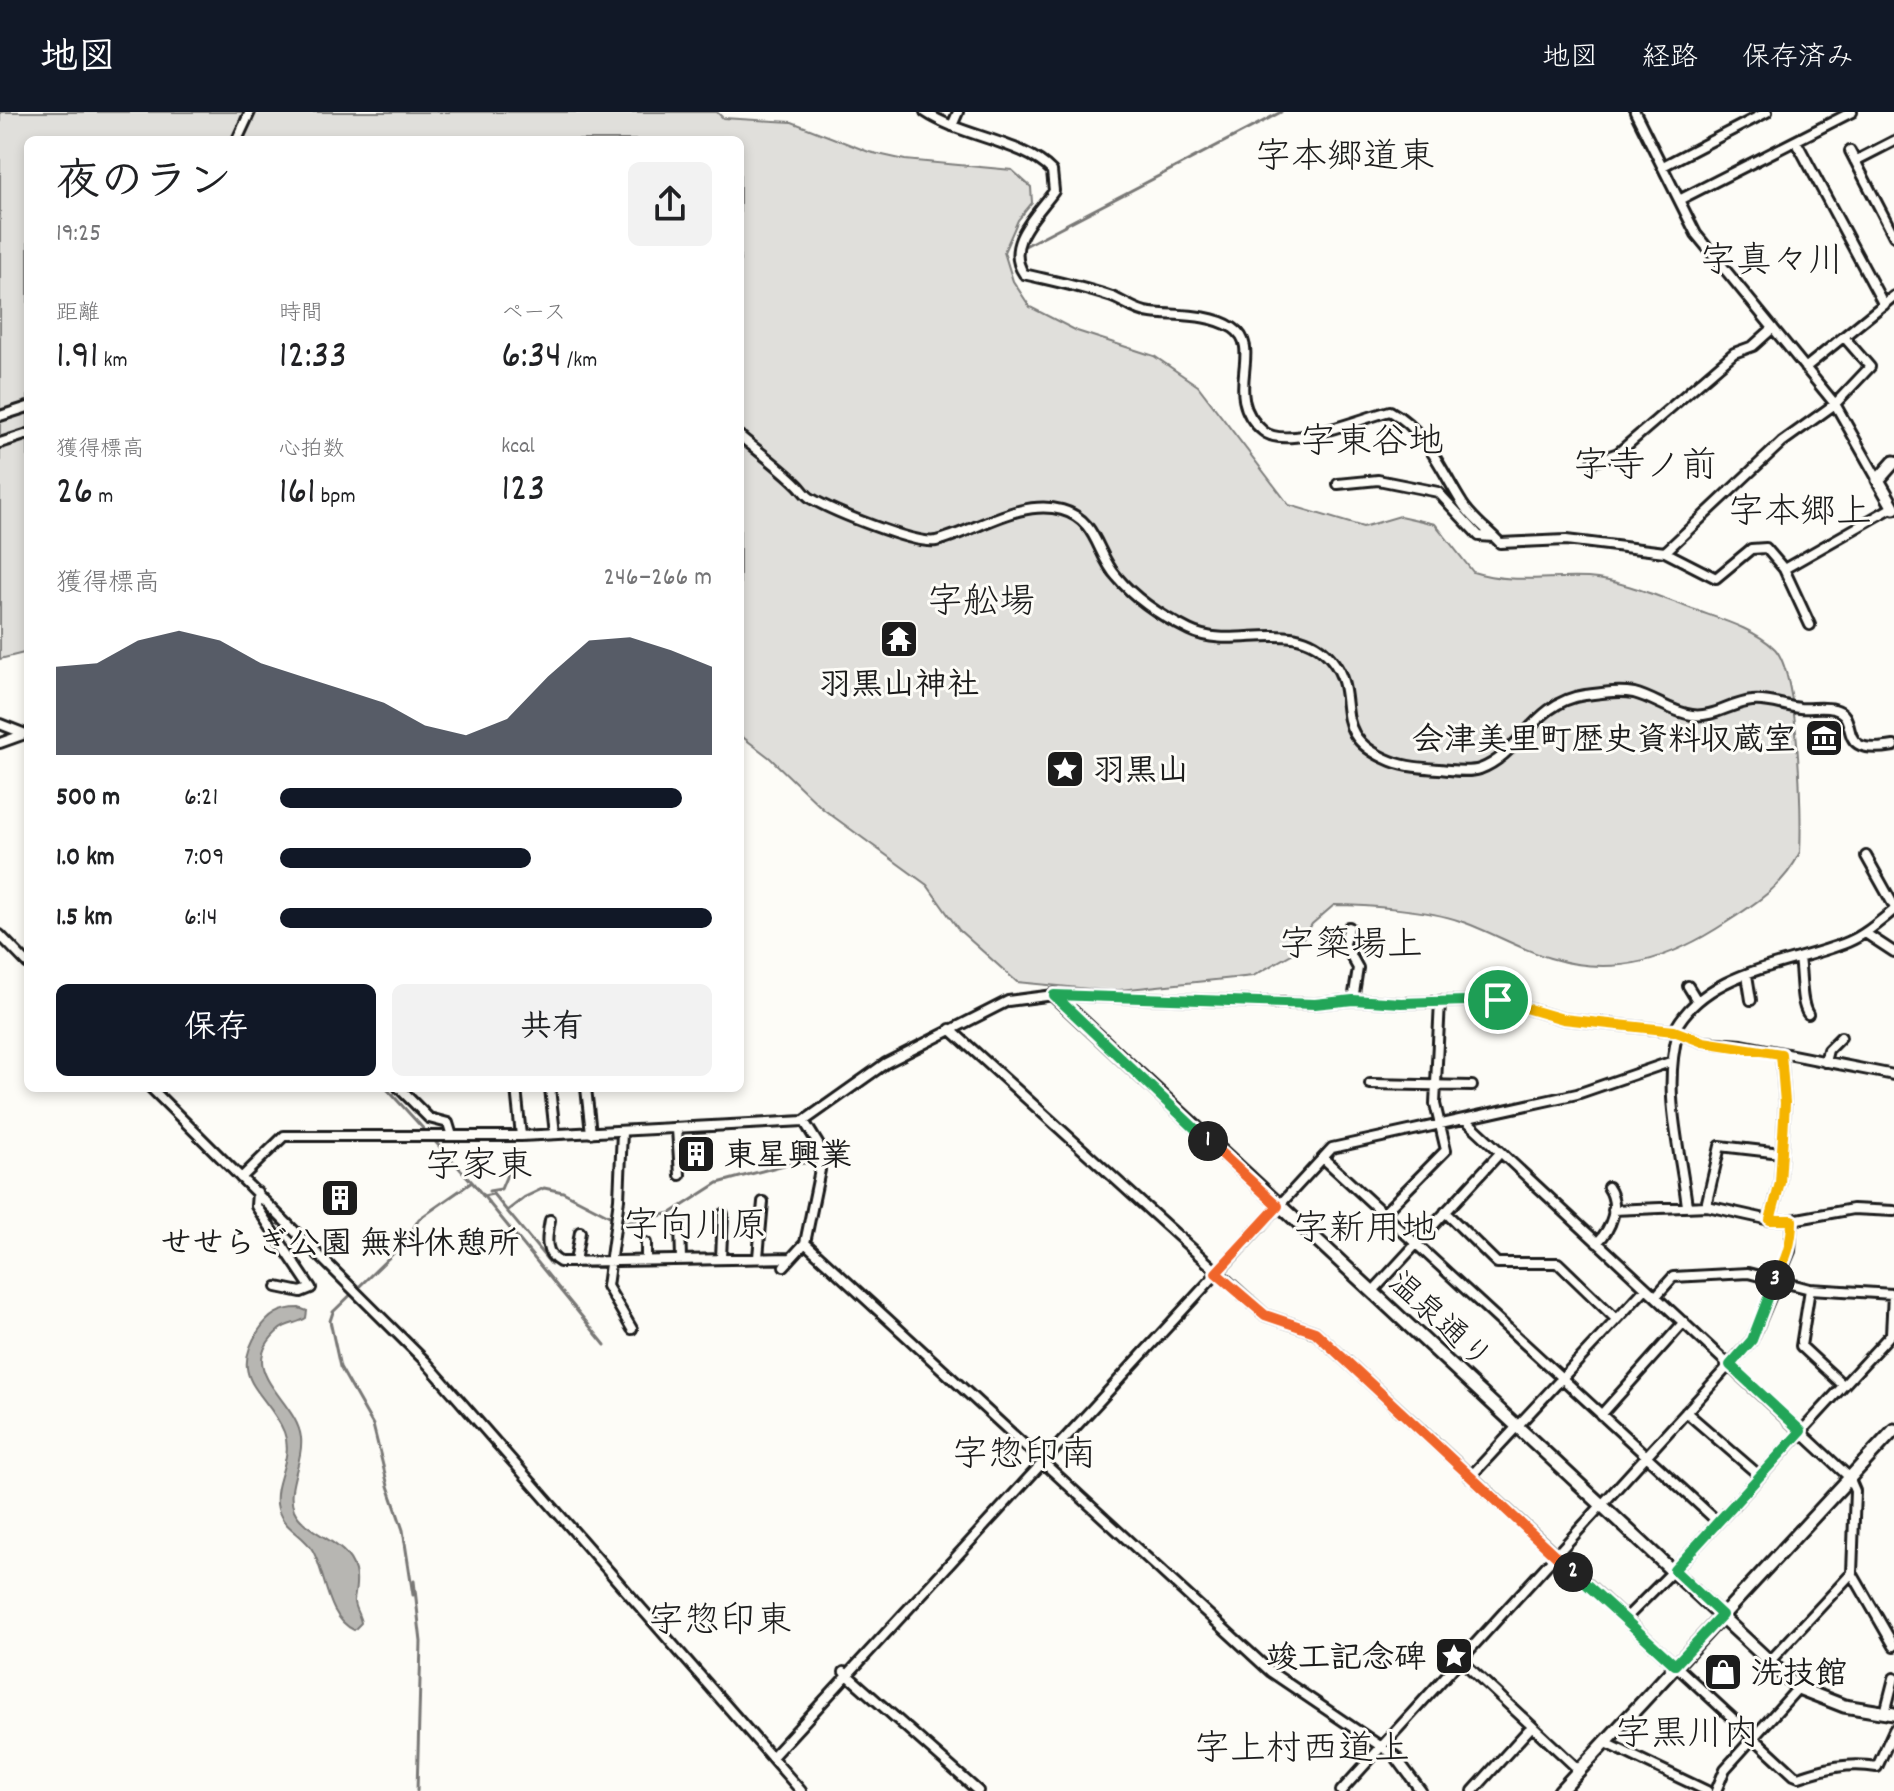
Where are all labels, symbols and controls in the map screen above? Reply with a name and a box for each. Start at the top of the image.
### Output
text: 地図 [40,33,116,88]
text: 地図 [1542,40,1598,80]
text: 経路 [1642,40,1698,80]
text: 保存済み [1742,40,1854,80]
district label: 字本郷道東 [1255,134,1435,186]
text: 夜のラン [56,154,232,217]
button: share [628,162,712,246]
text: 19:25 [56,216,101,253]
district label: 字真々川 [1700,238,1844,290]
text: 距離 [56,299,100,330]
text: 時間 [279,299,323,330]
text: ペース [501,299,566,330]
text: 1.91 [56,330,98,387]
text: 12:33 [279,330,347,387]
text: 6:34 [501,330,562,387]
text: km [98,346,128,377]
text: /km [562,346,597,377]
district label: 字東谷地 [1300,419,1444,471]
text: kcal [501,432,535,463]
text: 獲得標高 [56,435,144,466]
text: 心拍数 [279,435,345,466]
district label: 字寺ノ前 [1573,443,1717,495]
text: 123 [501,463,545,520]
text: 26 [56,466,93,523]
text: 161 [279,466,316,523]
text: m [93,482,113,513]
text: bpm [316,482,356,513]
district label: 字本郷上 [1728,489,1872,541]
text: 246–266 m [604,560,712,597]
text: 獲得標高 [56,566,160,603]
district label: 字舩場 [927,579,1035,631]
temple icon: 羽黒山神社 [878,618,920,660]
place label: 羽黒山神社 [819,665,979,711]
museum icon: 会津美里町歴史資料収蔵室 [1803,717,1845,759]
place label: 会津美里町歴史資料収蔵室 [1412,720,1796,766]
place icon: 羽黒山 [1044,748,1086,790]
place label: 羽黒山 [1093,751,1189,797]
text: 500 m [56,780,120,817]
text: 6:21 [184,780,218,817]
text: 1.0 km [56,840,115,877]
text: 7:09 [184,840,224,877]
text: 1.5 km [56,900,113,937]
text: 6:14 [184,900,218,937]
district label: 字簗場上 [1279,922,1423,974]
pin [1464,966,1532,1034]
icon: arrive [1476,978,1520,1022]
button: 保存 [56,984,376,1076]
button: 共有 [392,984,712,1076]
pin: 1 [1188,1121,1228,1161]
text: 1 [1206,1125,1210,1156]
building icon: 東星興業 [675,1133,717,1175]
place label: 東星興業 [724,1136,852,1182]
district label: 字家東 [425,1143,533,1195]
building icon: せせらぎ公園 無料休憩所 [319,1177,361,1219]
district label: 字向川原 [623,1203,767,1255]
district label: 字新用地 [1293,1206,1437,1258]
place label: せせらぎ公園 無料休憩所 [160,1224,520,1270]
pin: 3 [1755,1260,1795,1300]
street label: 温泉通り [1375,1262,1500,1383]
text: 3 [1770,1264,1780,1295]
district label: 字惣印南 [952,1432,1096,1484]
pin: 2 [1553,1552,1593,1592]
text: 2 [1568,1556,1578,1587]
district label: 字惣印東 [648,1598,792,1650]
place icon: 竣工記念碑 [1433,1635,1475,1677]
place label: 竣工記念碑 [1266,1638,1426,1684]
shop icon: 洗技館 [1702,1651,1744,1693]
place label: 洗技館 [1751,1654,1847,1700]
district label: 字黒川内 [1615,1711,1759,1763]
district label: 字上村西道上 [1194,1726,1410,1778]

